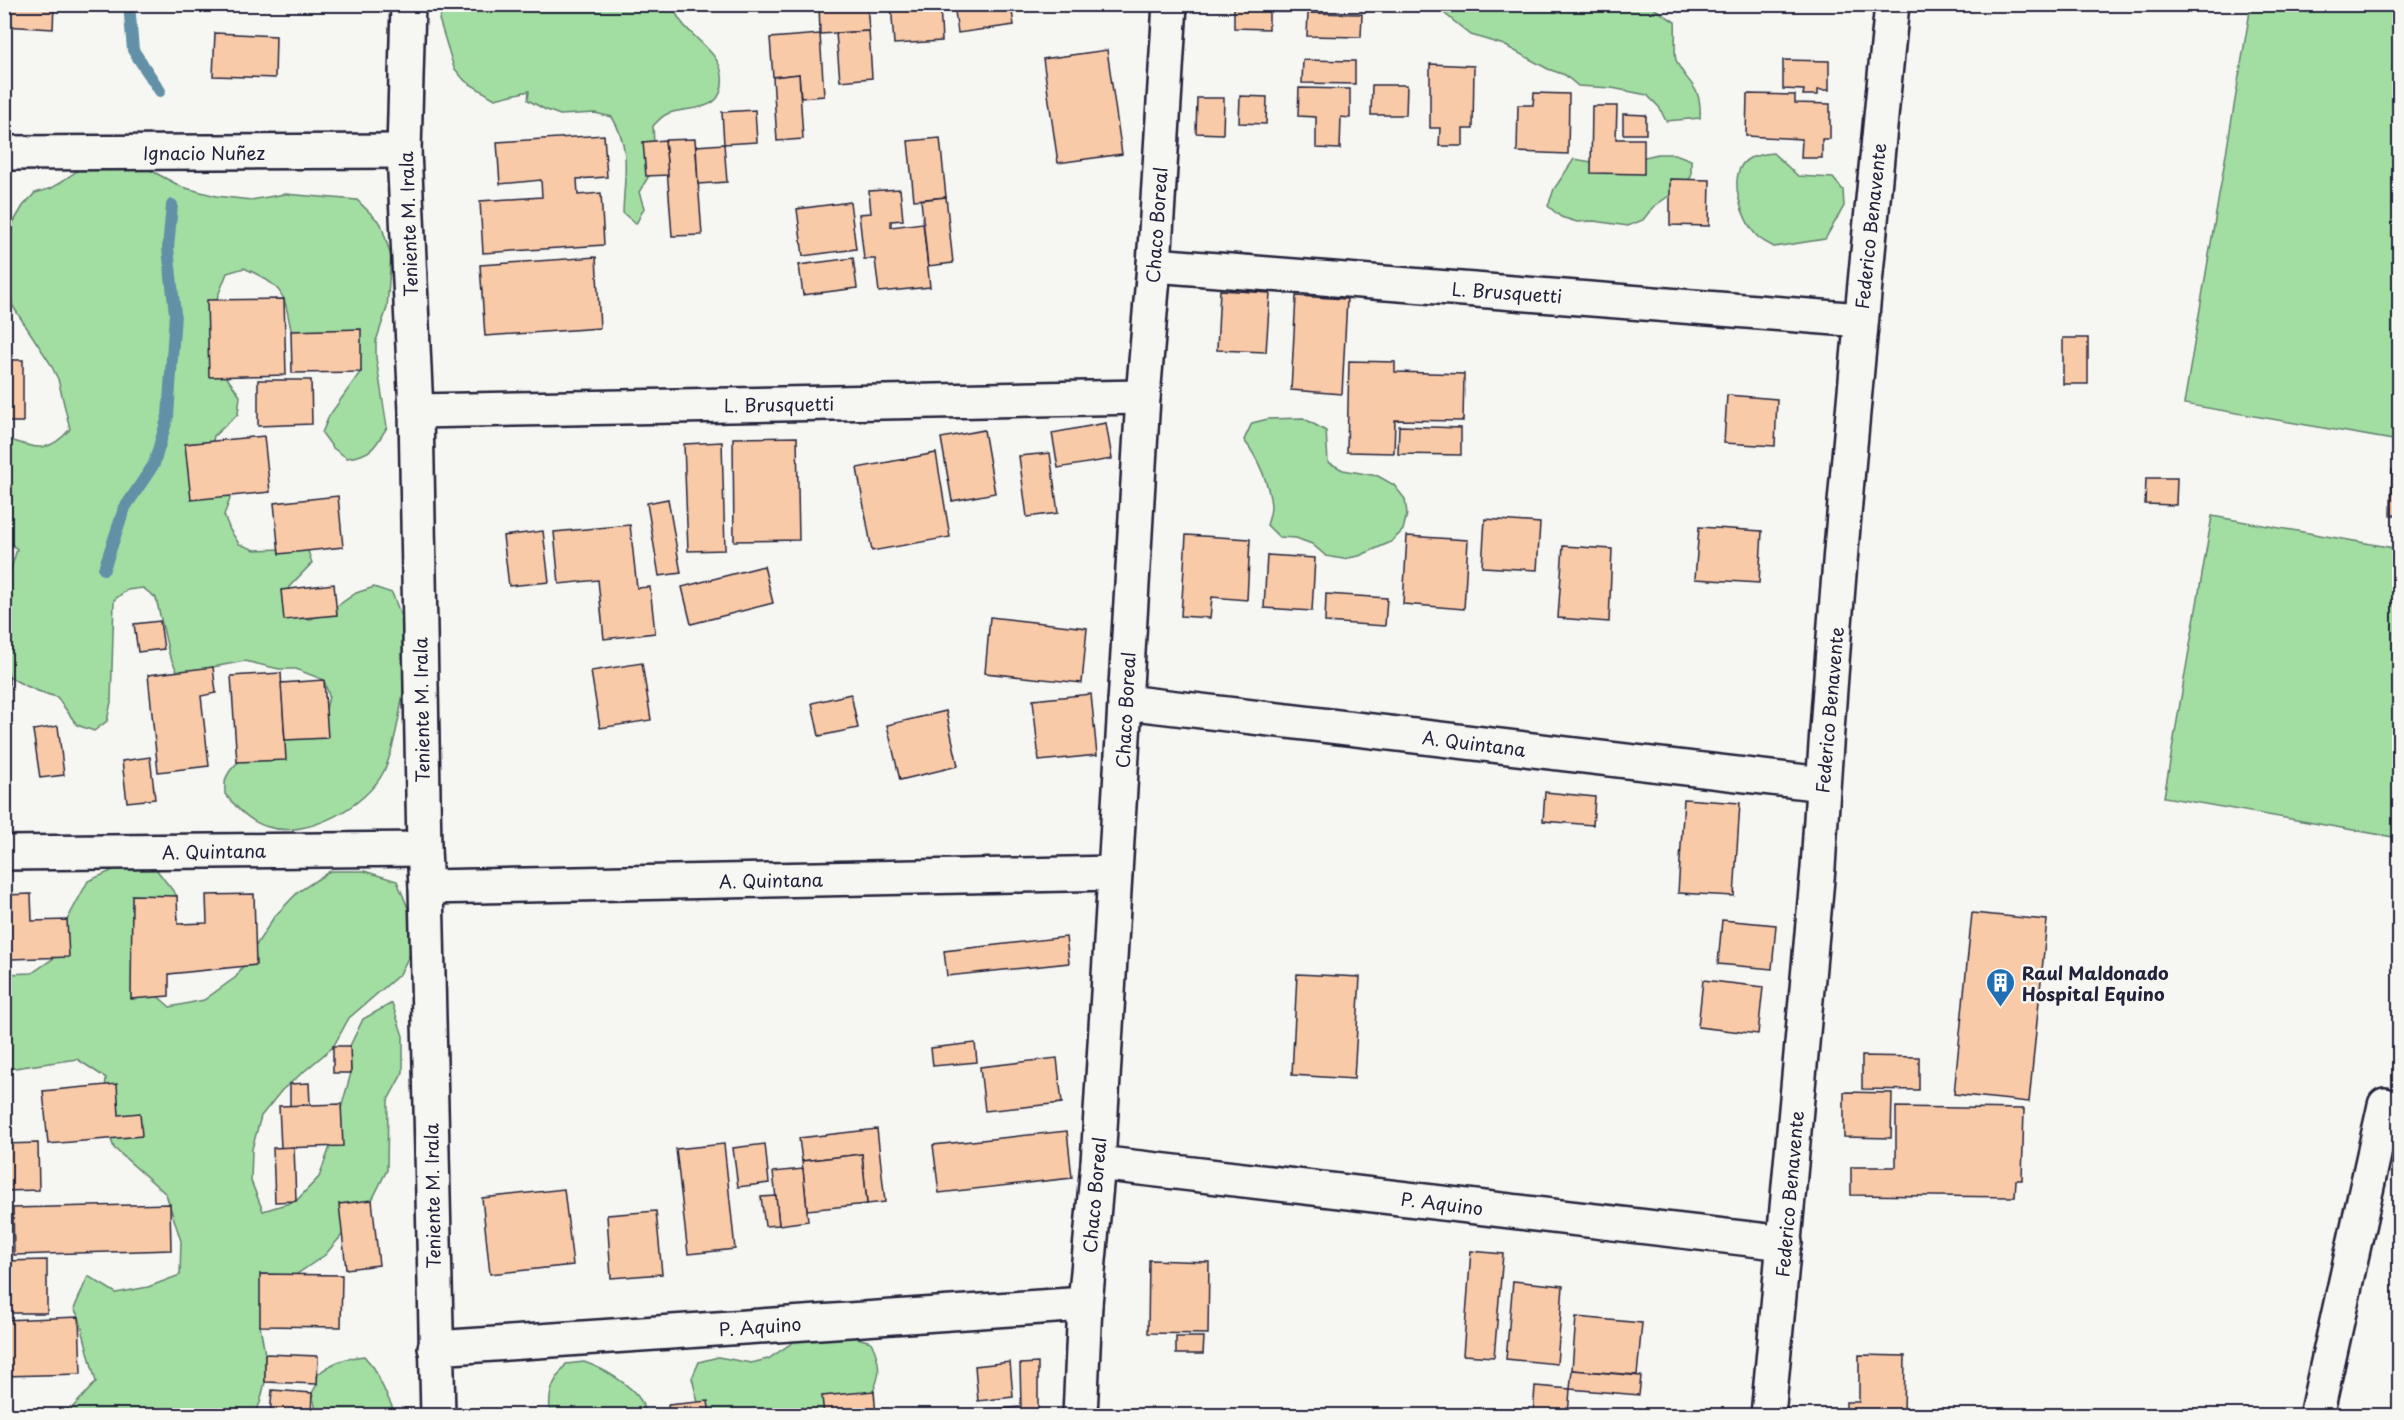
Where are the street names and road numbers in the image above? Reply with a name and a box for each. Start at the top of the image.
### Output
street label: Ignacio Nuñez [143,139,266,166]
street label: Federico Benavente [1848,141,1892,310]
street label: Teniente M. Irala [392,150,424,297]
street label: Chaco Boreal [1138,166,1174,284]
street label: L. Brusquetti [1451,275,1563,309]
street label: L. Brusquetti [724,390,834,418]
street label: Federico Benavente [1808,626,1850,794]
street label: Teniente M. Irala [406,636,436,783]
street label: Chaco Boreal [1108,651,1142,769]
street label: A. Quintana [1421,723,1528,763]
street label: A. Quintana [162,837,267,865]
street label: A. Quintana [719,866,824,894]
street label: Federico Benavente [1768,1110,1810,1278]
street label: Teniente M. Irala [417,1122,447,1269]
street label: Chaco Boreal [1075,1136,1113,1254]
street label: P. Aquino [1399,1185,1485,1221]
street label: P. Aquino [718,1310,802,1342]

